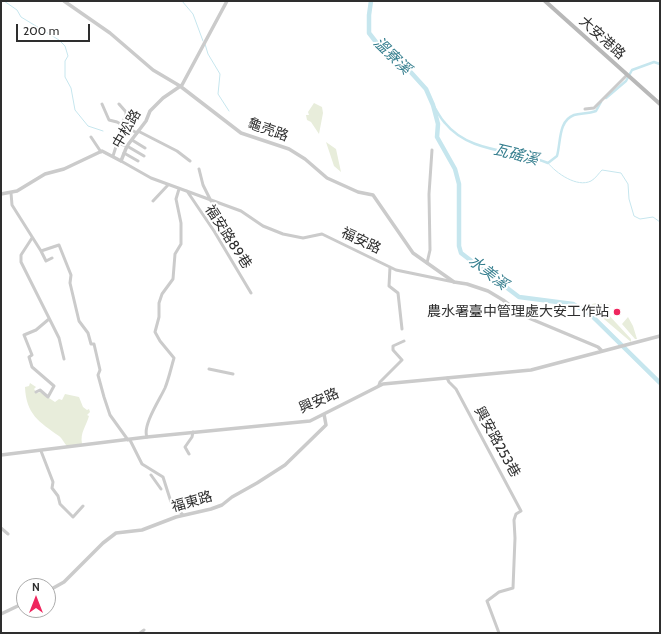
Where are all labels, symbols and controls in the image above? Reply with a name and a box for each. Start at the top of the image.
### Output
street label: 大安港路 [576,13,628,63]
scale bar [18,16,92,42]
text: 200 m [23,23,59,38]
water label: 溫寮溪 [370,34,414,78]
street label: 中松路 [109,107,145,151]
street label: 龜壳路 [245,115,291,145]
water label: 瓦磘溪 [492,141,540,169]
street label: 福安路89巷 [201,202,255,272]
street label: 福安路 [338,225,384,257]
water label: 水美溪 [465,252,511,294]
place label: 農水署臺中管理處大安工作站 [427,304,609,320]
marker: 農水署臺中管理處大安工作站 [612,307,622,317]
street label: 興安路 [296,385,342,417]
street label: 興安路253巷 [471,404,523,480]
street label: 福東路 [169,488,215,516]
north arrow [16,578,56,618]
text: N [32,580,40,594]

